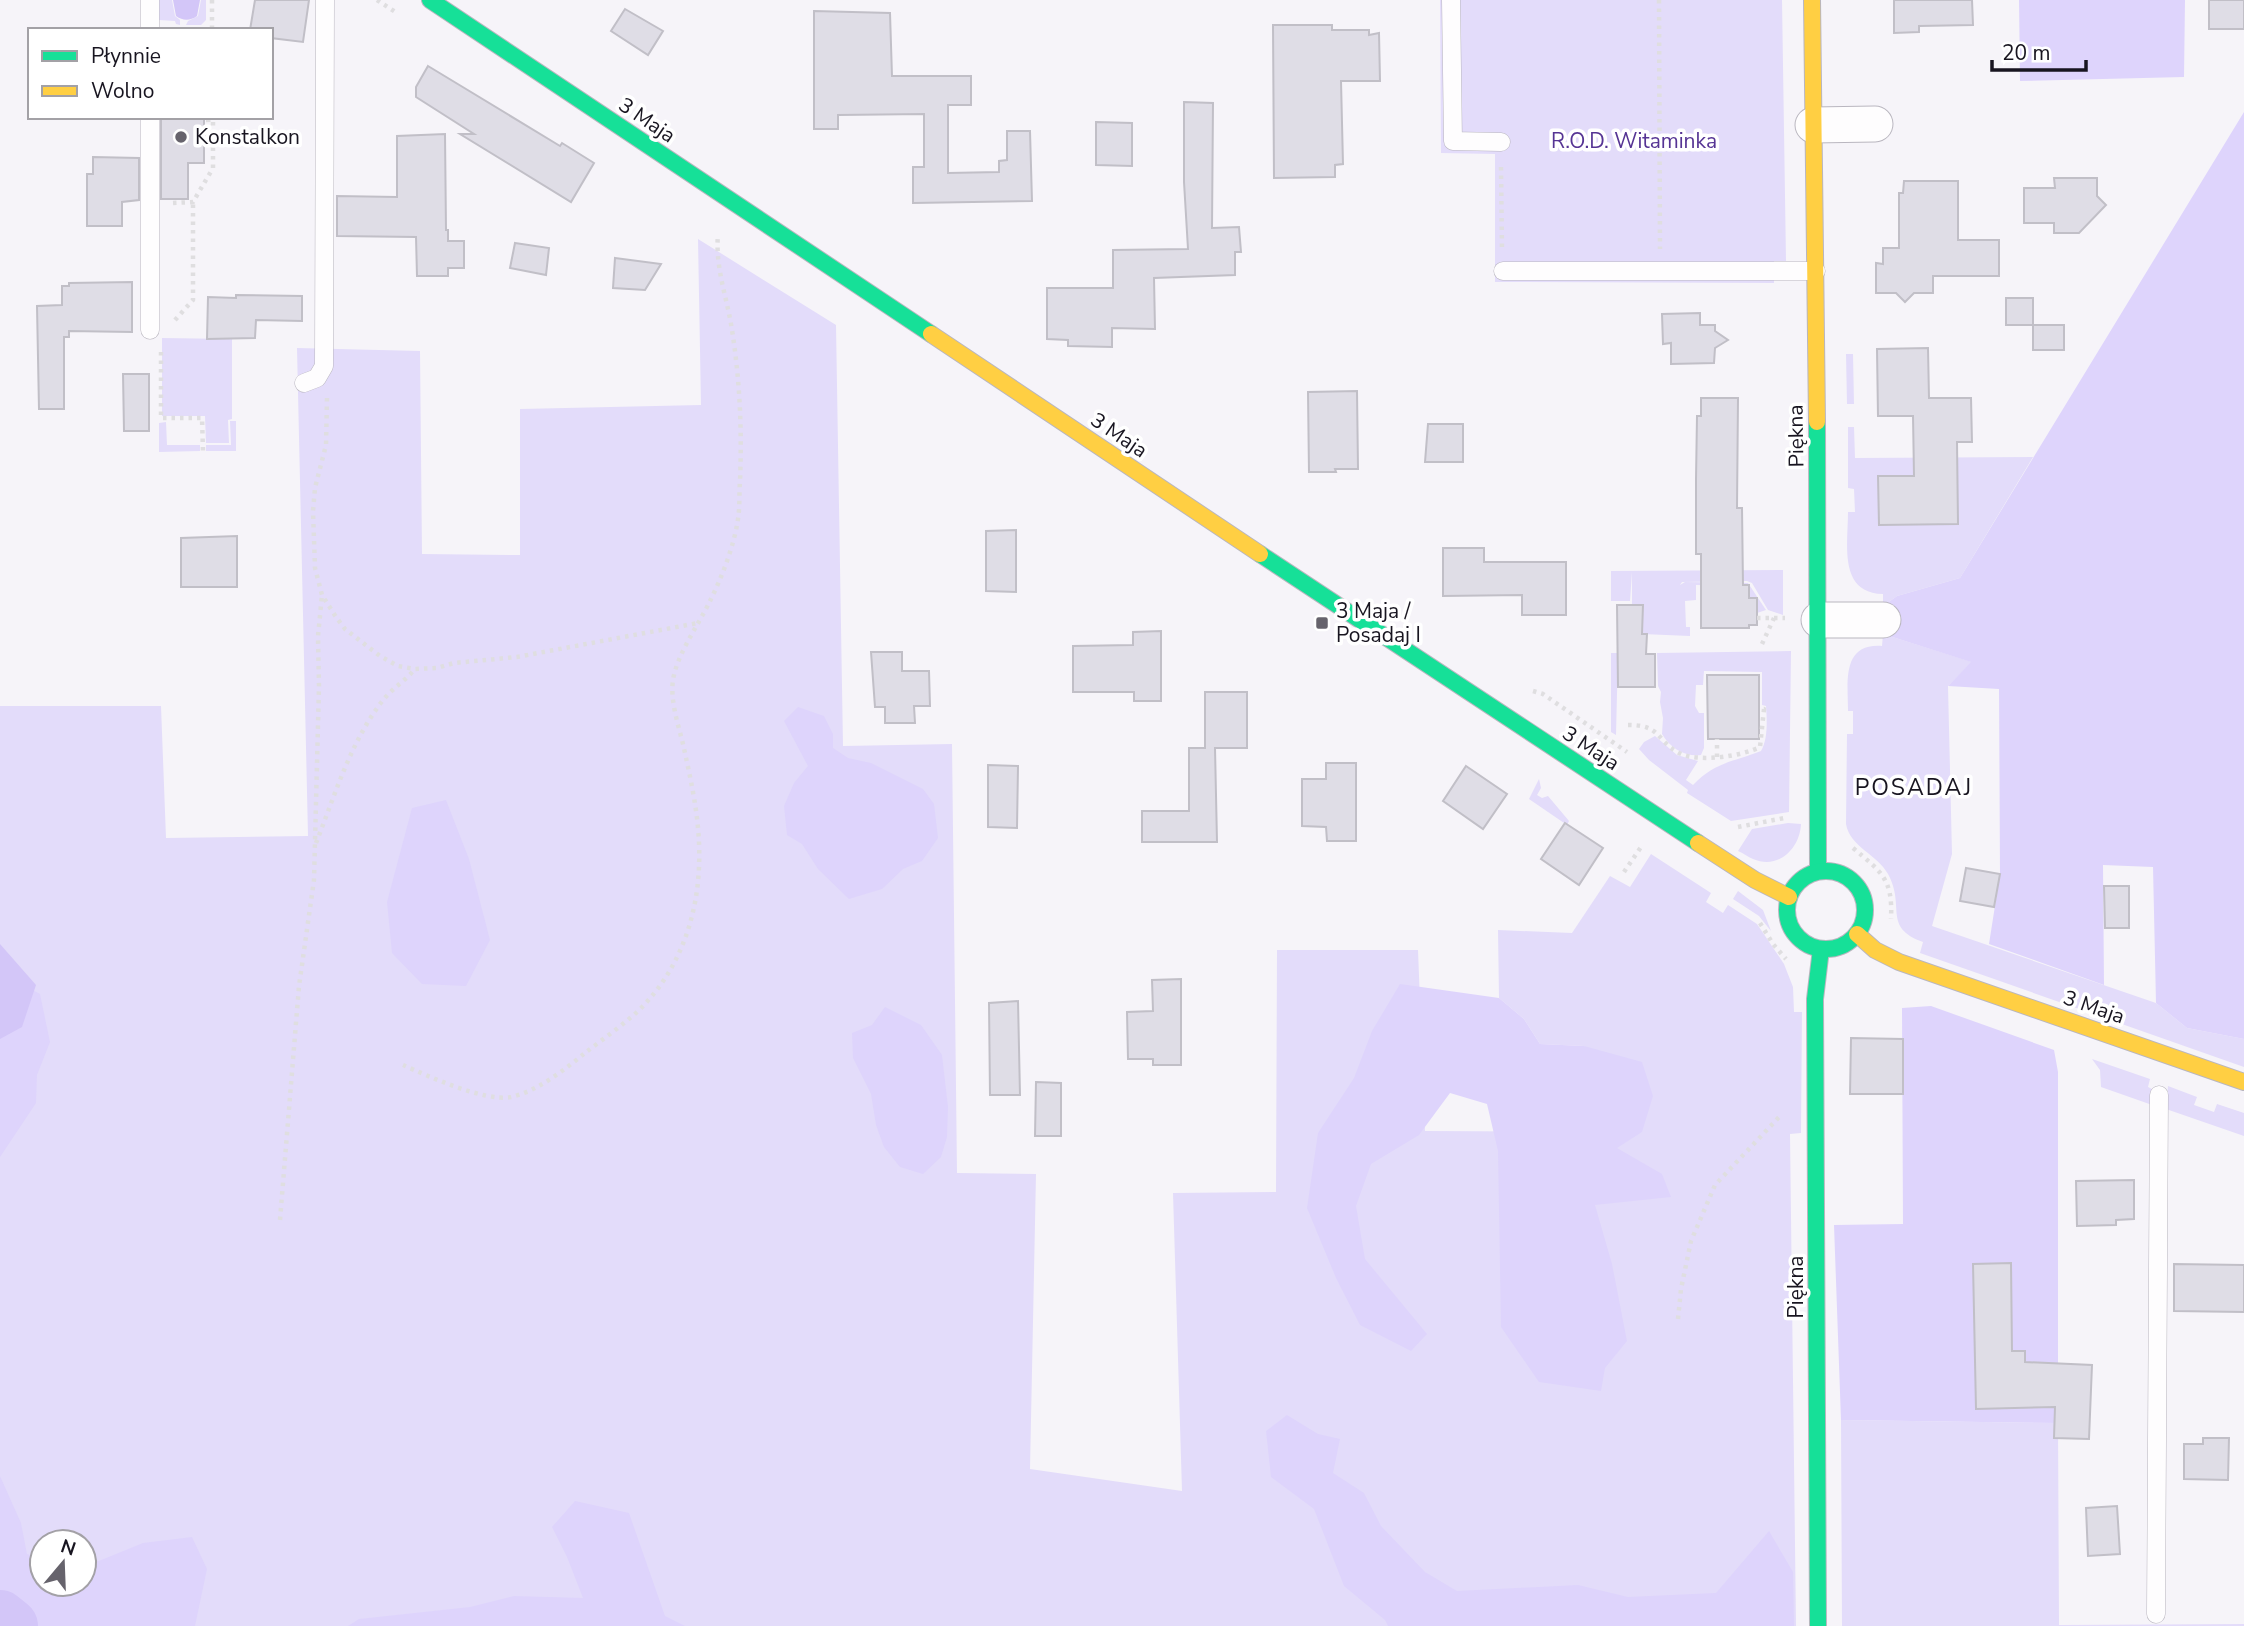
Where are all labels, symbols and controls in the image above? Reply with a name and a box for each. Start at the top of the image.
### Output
legend [28,28,273,119]
scale bar [1992,28,2086,72]
text: 20 m [2002,39,2051,67]
text: Płynnie [91,42,161,70]
text: Wolno [91,77,154,105]
street label: 3 Maja [613,91,681,149]
place label: Konstalkon [195,123,300,151]
park label: R.O.D. Witaminka [1551,127,1717,155]
marker: Konstalkon [173,129,189,145]
street label: Piękna [1781,404,1811,468]
street label: 3 Maja [1085,406,1153,464]
place label: 3 Maja / Posadaj I [1336,597,1421,649]
marker: 3 Maja / Posadaj I [1314,615,1330,631]
street label: 3 Maja [1557,719,1625,777]
district label: POSADAJ [1855,772,1973,803]
street label: 3 Maja [2060,983,2128,1031]
street label: Piękna [1782,1256,1810,1318]
north arrow [28,1528,98,1598]
text: N [57,1533,79,1562]

